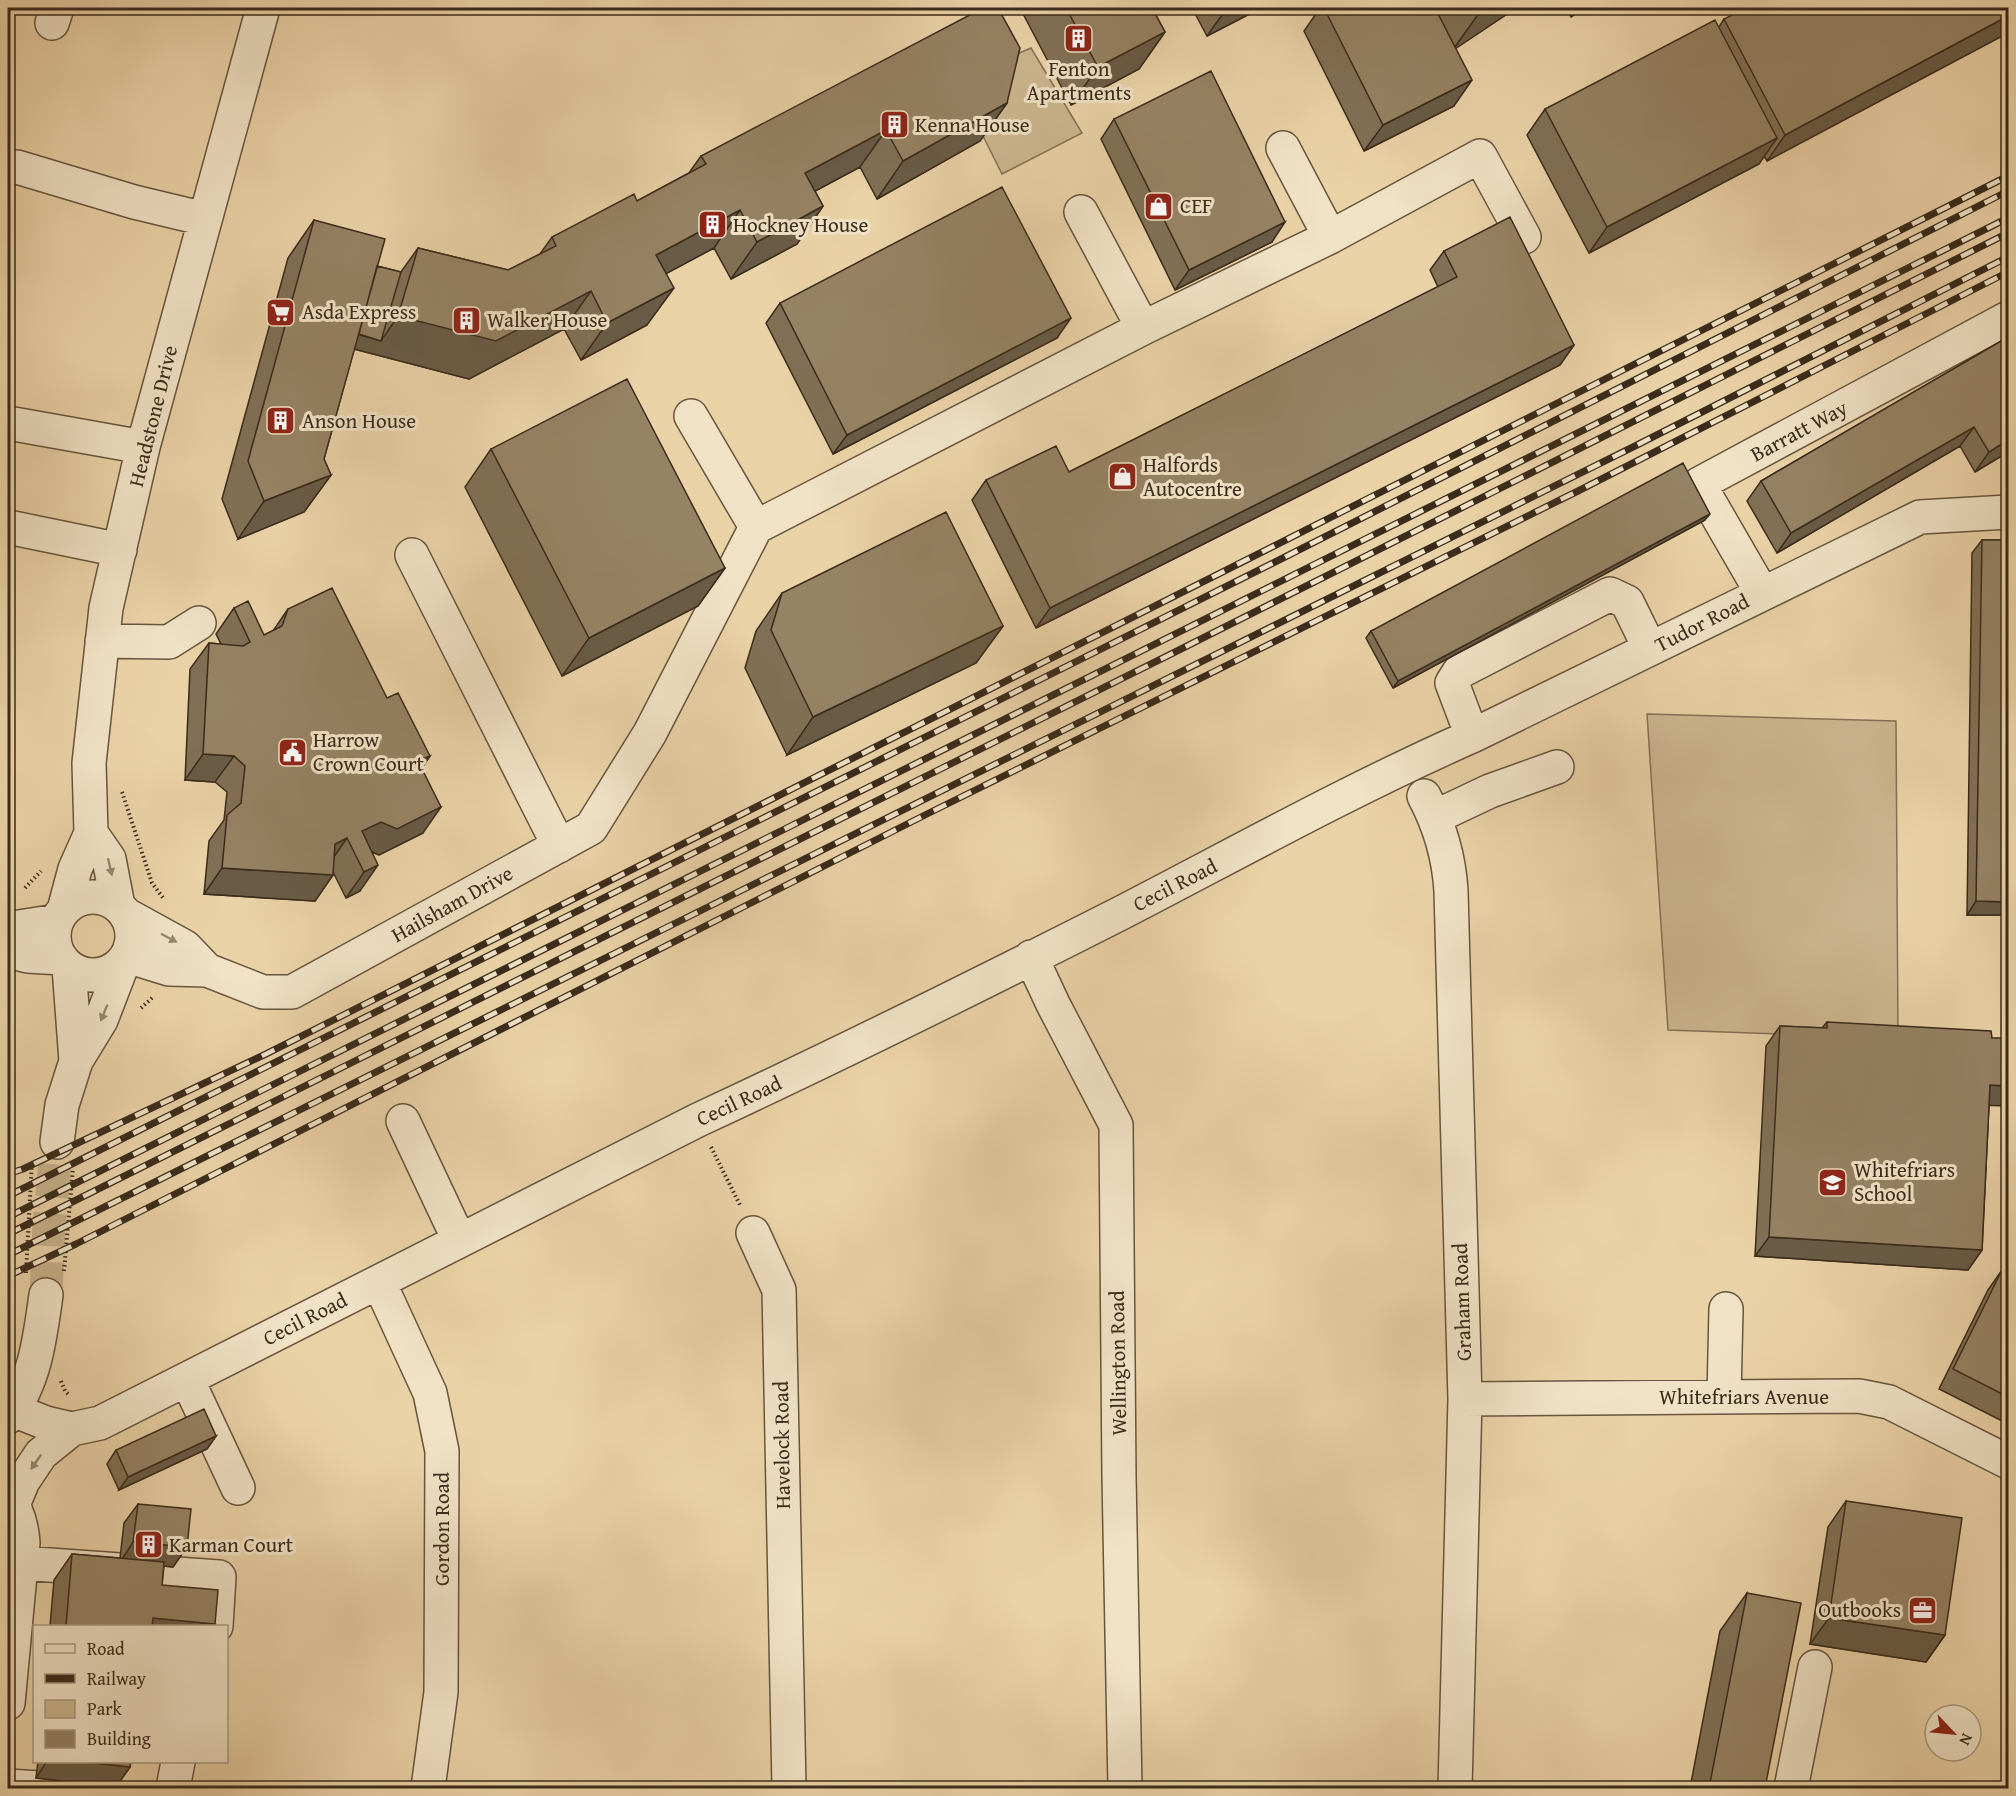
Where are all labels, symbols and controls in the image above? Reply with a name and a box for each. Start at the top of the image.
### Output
building icon: Fenton Apartments [1063,22,1095,54]
place label: Fenton Apartments [1027,53,1131,108]
building icon: Kenna House [878,109,910,141]
place label: Kenna House [915,109,1030,140]
shop icon: CEF [1143,190,1175,222]
place label: CEF [1180,190,1212,221]
building icon: Hockney House [696,209,728,241]
place label: Hockney House [733,209,868,240]
supermarket icon: Asda Express [265,296,297,328]
place label: Asda Express [302,296,416,327]
building icon: Walker House [450,304,482,336]
place label: Walker House [487,304,608,335]
street label: Headstone Drive [120,342,185,490]
street label: Barratt Way [1745,392,1853,469]
building icon: Anson House [265,405,297,437]
place label: Anson House [302,405,416,436]
place label: Halfords Autocentre [1143,449,1242,504]
shop icon: Halfords Autocentre [1106,461,1138,493]
street label: Tudor Road [1649,585,1755,660]
place label: Harrow Crown Court [313,724,425,779]
public building icon: Harrow Crown Court [276,736,308,768]
street label: Cecil Road [1127,850,1223,919]
street label: Hailsham Drive [385,857,518,950]
one-way arrow [106,858,115,877]
one-way arrow [161,933,178,942]
one-way arrow [99,1004,109,1022]
street label: Cecil Road [691,1067,787,1134]
place label: Whitefriars School [1854,1154,1955,1209]
school or university icon: Whitefriars School [1817,1166,1849,1198]
street label: Graham Road [1444,1242,1479,1362]
street label: Cecil Road [257,1284,353,1353]
street label: Wellington Road [1101,1289,1134,1436]
street label: Havelock Road [765,1380,798,1509]
street label: Whitefriars Avenue [1659,1381,1829,1412]
one-way arrow [31,1454,42,1470]
street label: Gordon Road [426,1471,457,1586]
building icon: Karman Court [132,1529,164,1561]
place label: Karman Court [169,1529,294,1560]
place label: Outbooks [1818,1594,1901,1625]
office icon: Outbooks [1906,1594,1938,1626]
legend [33,1625,228,1763]
text: Road [87,1635,125,1662]
text: Railway [87,1665,146,1692]
text: Park [87,1695,123,1722]
north arrow [1923,1703,1983,1763]
text: Building [87,1725,151,1752]
text: N [1953,1730,1980,1750]

